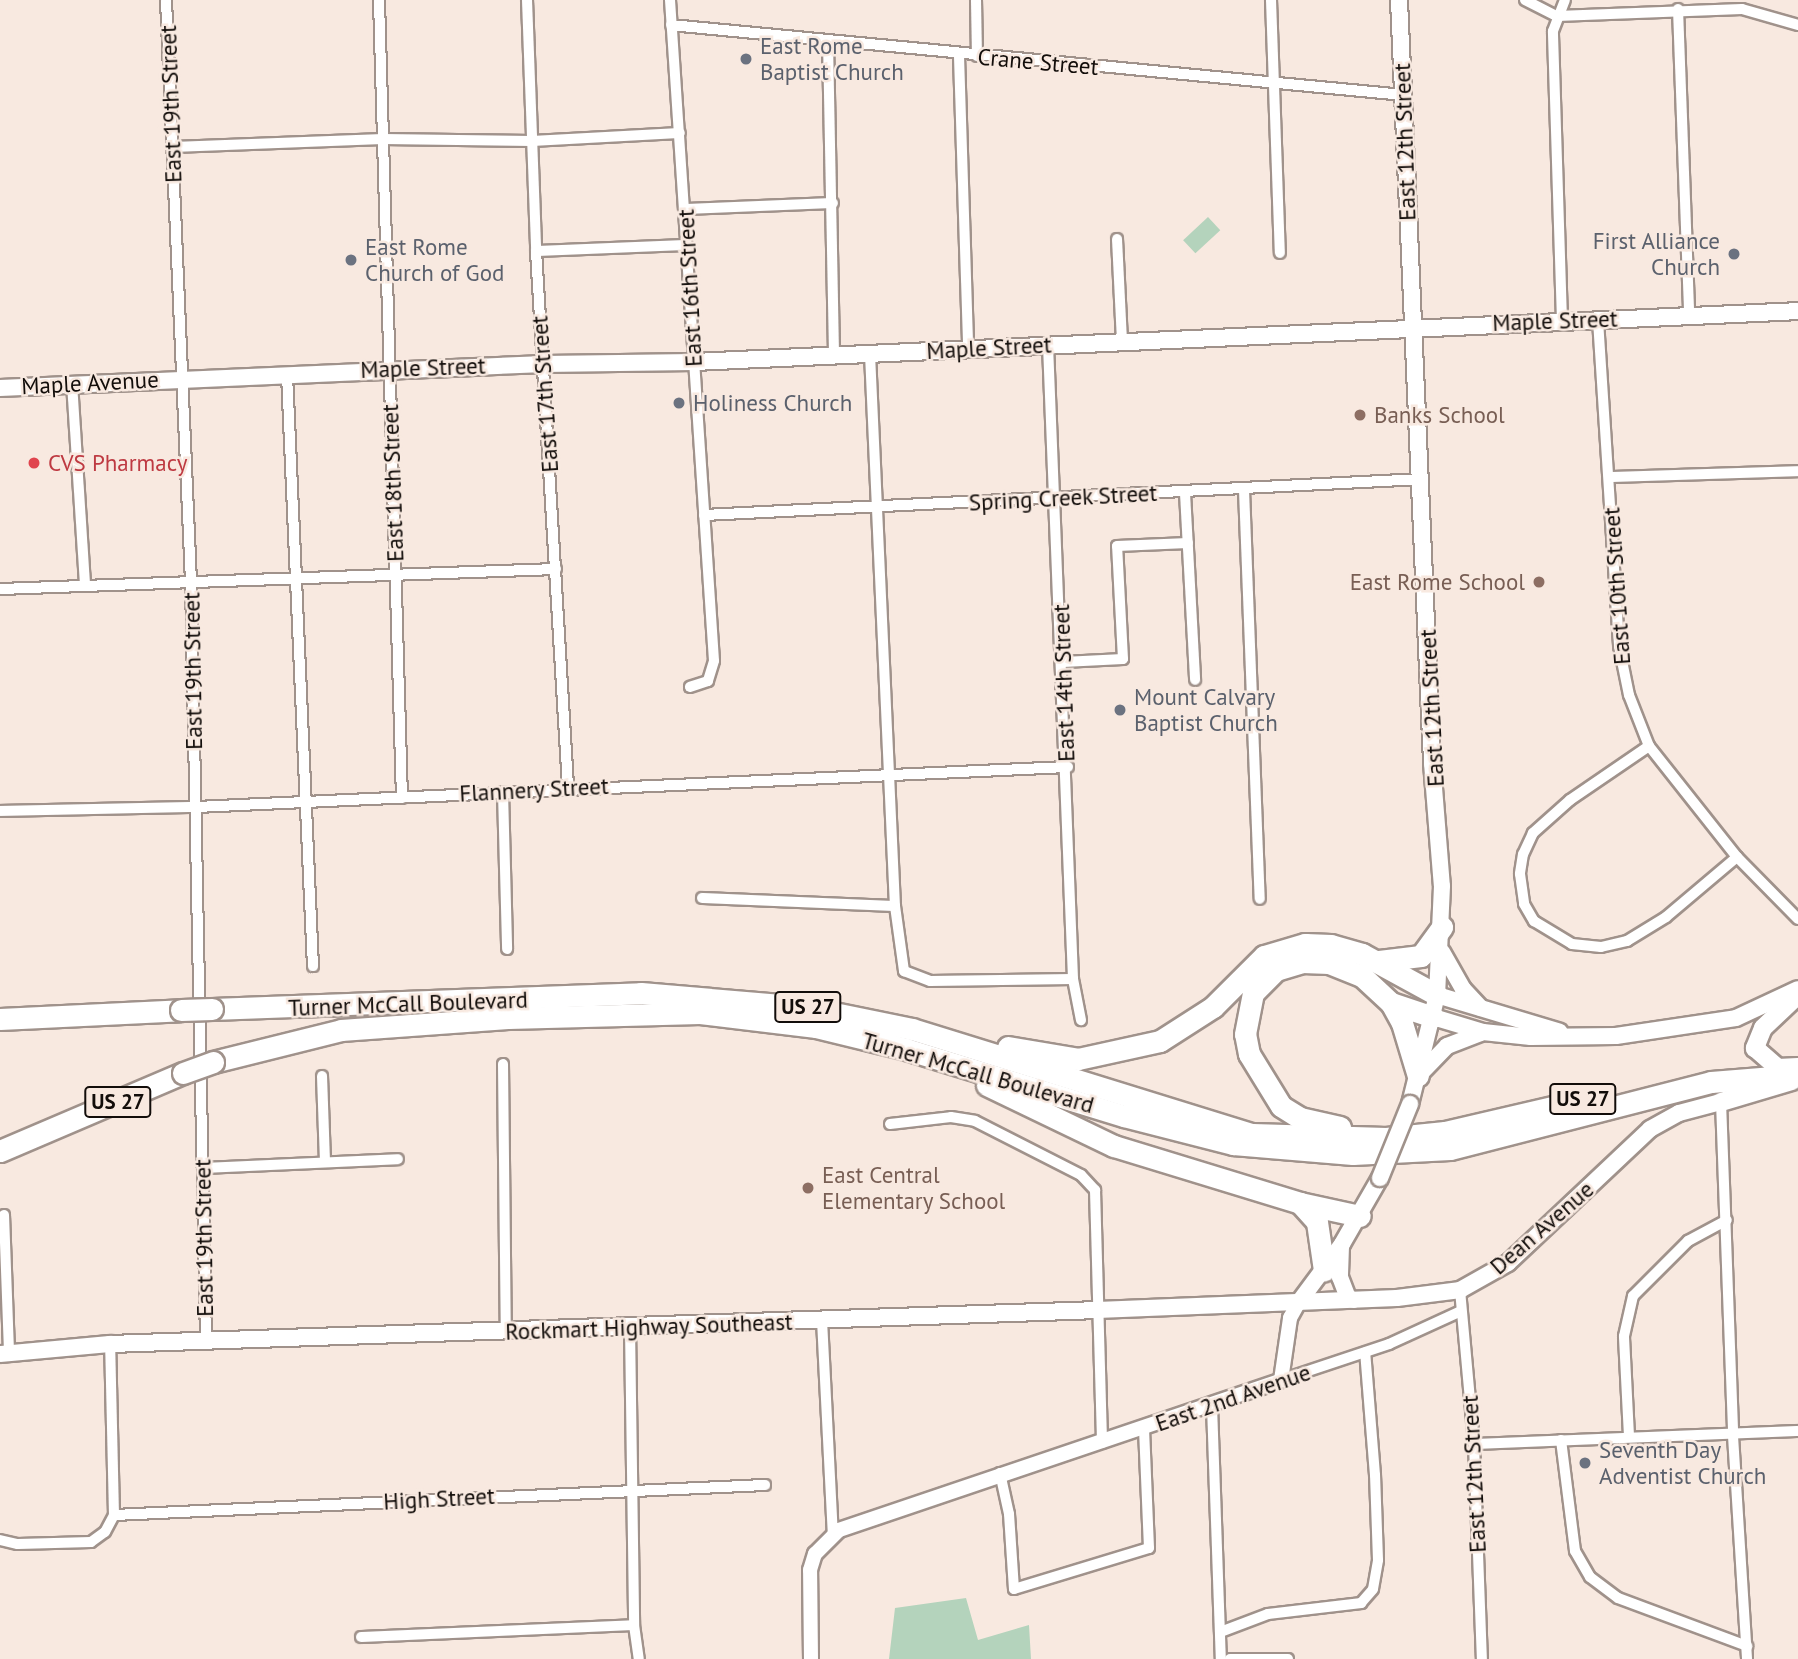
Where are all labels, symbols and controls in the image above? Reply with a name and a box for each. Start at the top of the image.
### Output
street label: East 19th Street [154,25,188,183]
place label: East Rome Baptist Church [760,32,904,86]
street label: Crane Street [976,43,1100,81]
marker: East Rome Baptist Church [738,51,754,67]
street label: East 12th Street [1388,63,1422,221]
street label: East 16th Street [672,209,708,367]
place label: First Alliance Church [1592,227,1720,281]
place label: East Rome Church of God [365,233,504,287]
marker: First Alliance Church [1726,246,1742,262]
marker: East Rome Church of God [343,252,359,268]
street label: Maple Street [1492,305,1618,337]
street label: East 17th Street [526,315,564,473]
street label: Maple Street [926,331,1052,365]
street label: Maple Street [360,352,486,384]
street label: Maple Avenue [20,366,160,400]
place label: Holiness Church [693,389,852,417]
marker: Holiness Church [671,395,687,411]
place label: Banks School [1374,401,1505,429]
street label: East 18th Street [376,404,410,562]
marker: Banks School [1352,407,1368,423]
place label: CVS Pharmacy [48,449,187,477]
marker: CVS Pharmacy [26,455,42,471]
street label: Spring Creek Street [968,479,1158,517]
street label: East 10th Street [1598,506,1636,666]
place label: East Rome School [1350,568,1525,596]
marker: East Rome School [1531,574,1547,590]
street label: East 19th Street [178,592,208,750]
street label: East 14th Street [1047,604,1081,762]
street label: East 12th Street [1414,629,1450,787]
place label: Mount Calvary Baptist Church [1134,683,1278,737]
marker: Mount Calvary Baptist Church [1112,702,1128,718]
street label: Flannery Street [458,772,610,808]
street label: Turner McCall Boulevard [288,986,528,1022]
road number: US 27 [773,990,843,1024]
street label: Turner McCall Boulevard [859,1027,1097,1119]
road number: US 27 [1548,1082,1618,1116]
road number: US 27 [83,1084,153,1120]
street label: East 19th Street [189,1159,219,1317]
place label: East Central Elementary School [822,1161,1006,1215]
street label: Dean Avenue [1484,1175,1600,1281]
marker: East Central Elementary School [800,1180,816,1196]
street label: Rockmart Highway Southeast [504,1308,794,1346]
street label: East 2nd Avenue [1152,1358,1314,1438]
street label: East 12th Street [1456,1395,1492,1553]
place label: Seventh Day Adventist Church [1599,1436,1766,1490]
marker: Seventh Day Adventist Church [1577,1455,1593,1471]
street label: High Street [383,1482,495,1516]

